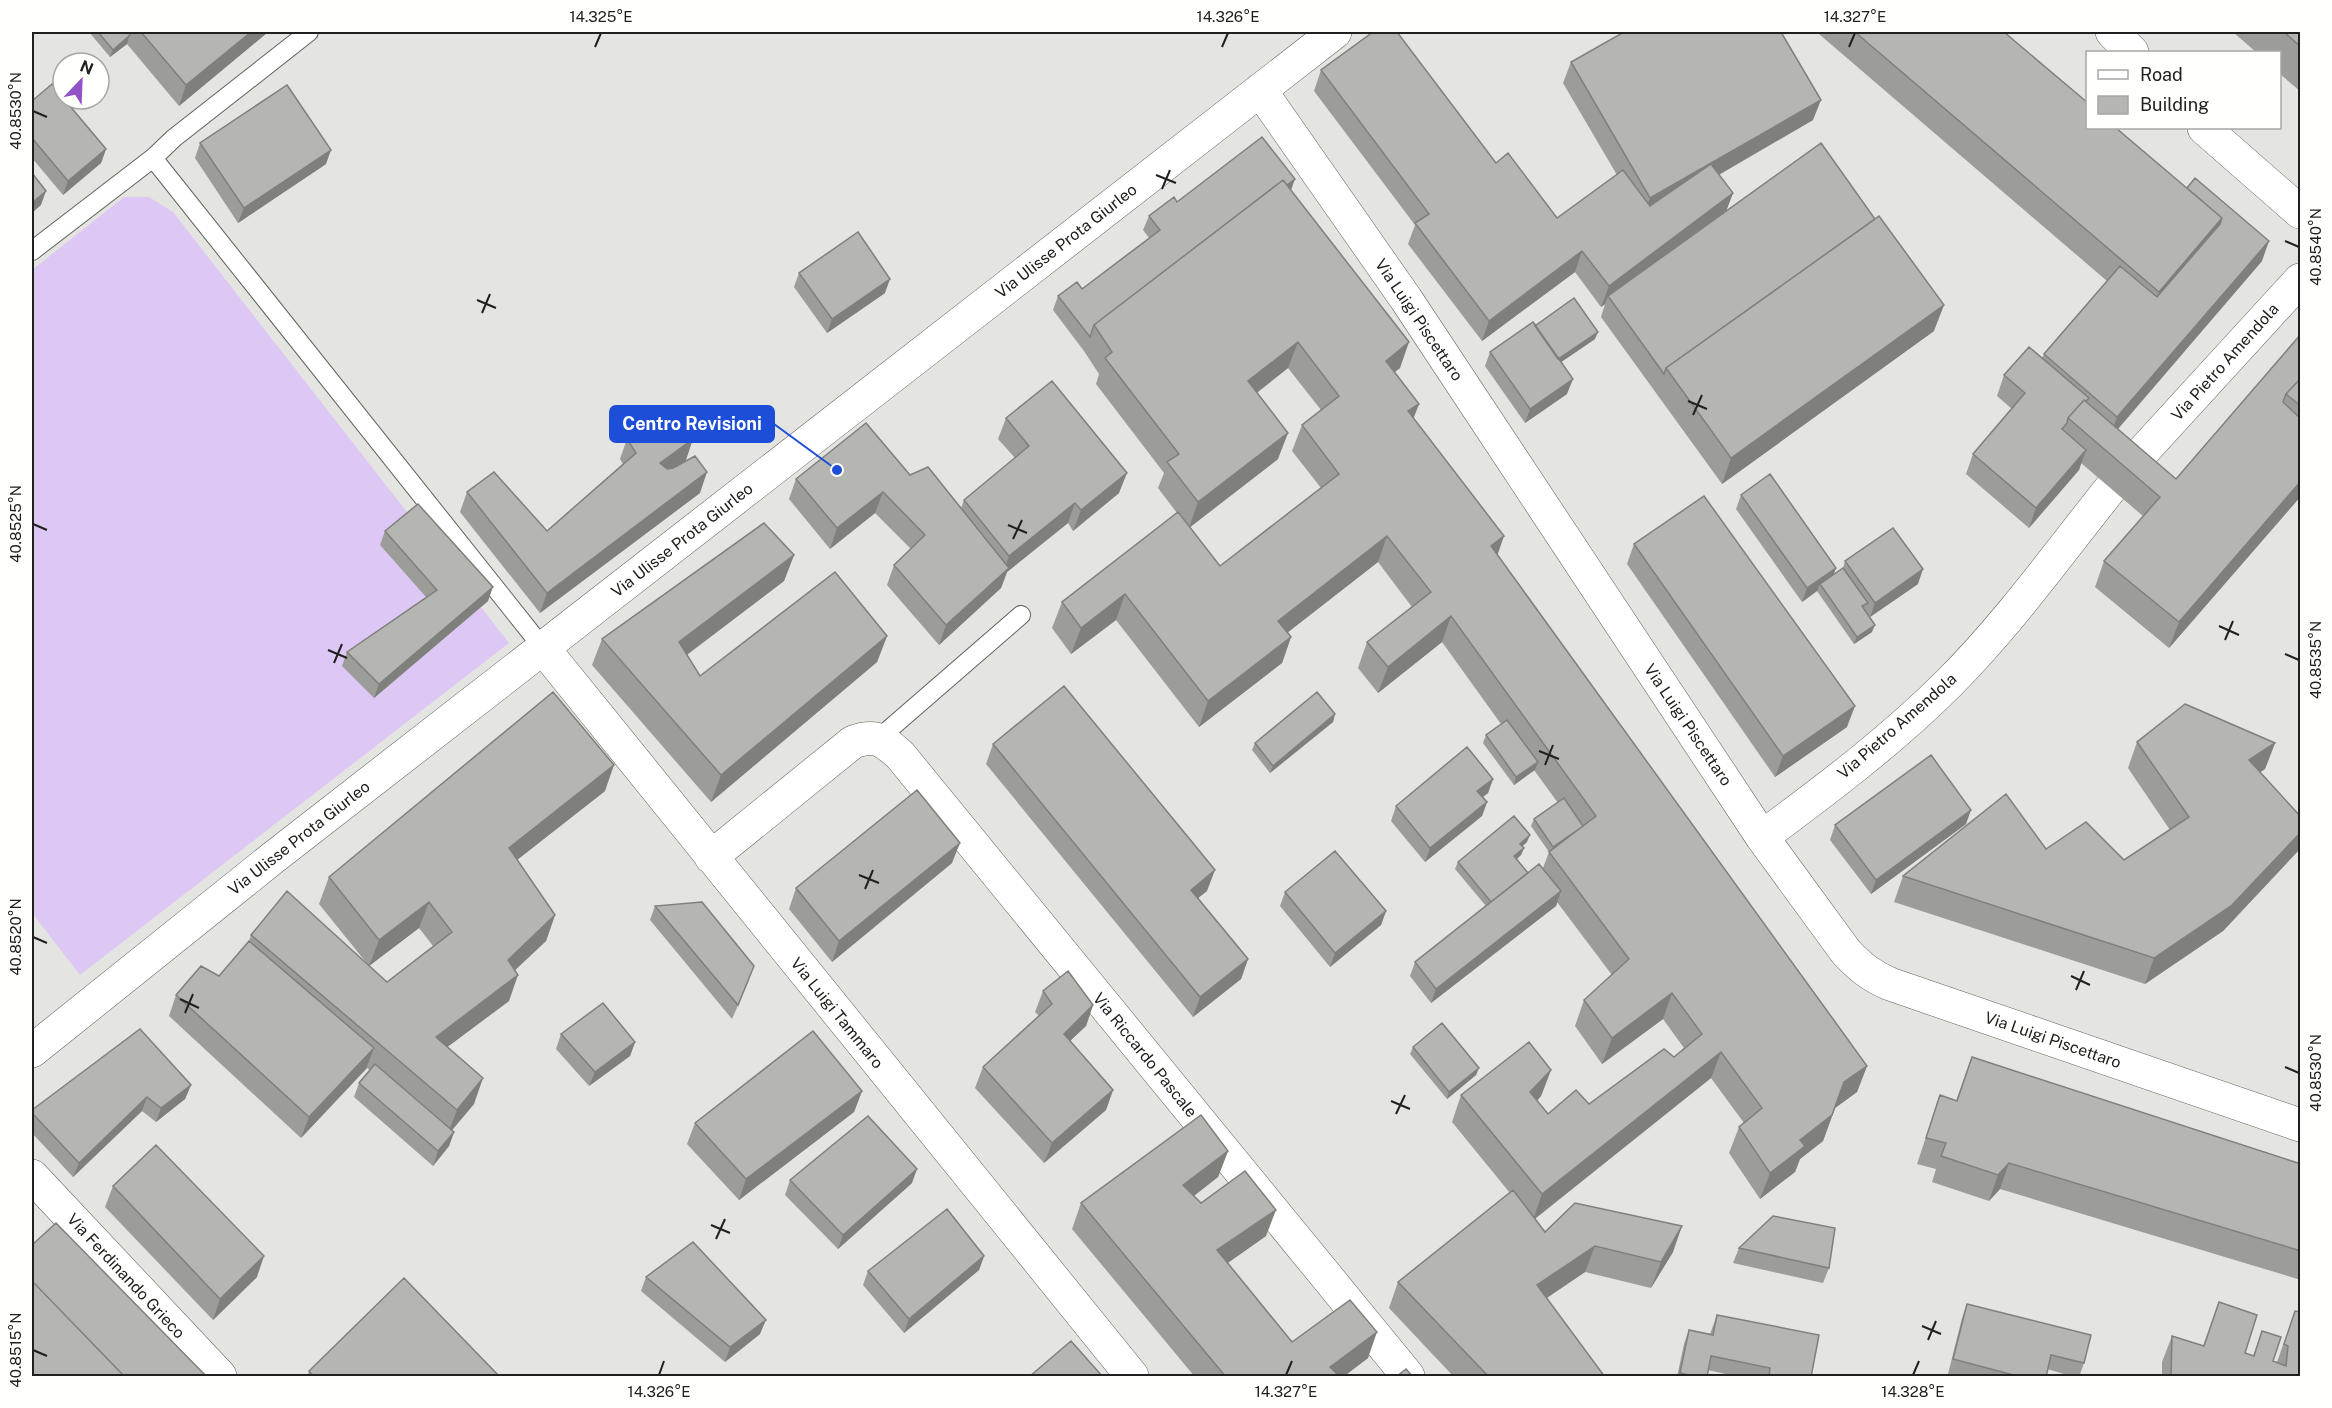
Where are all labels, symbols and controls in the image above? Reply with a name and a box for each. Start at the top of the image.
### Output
text: 14.325°E [569,8,633,25]
text: 14.326°E [1197,8,1259,25]
text: 14.327°E [1824,8,1886,25]
north arrow [51,51,111,111]
legend [2086,51,2281,129]
text: N [77,56,96,79]
text: Road [2140,64,2183,85]
text: 40.8530°N [7,72,24,150]
text: Building [2140,94,2209,115]
street label: Via Ulisse Prota Giurleo [992,180,1140,302]
text: 40.8540°N [2307,208,2324,286]
street label: Via Luigi Piscettaro [1371,255,1467,385]
street label: Via Pietro Amendola [2167,299,2283,425]
callout: Centro Revisioni [610,406,774,442]
text: Centro Revisioni [622,413,762,434]
street label: Via Ulisse Prota Giurleo [608,479,756,601]
text: 40.8525°N [7,485,24,563]
text: 40.8535°N [2307,621,2324,699]
street label: Via Luigi Piscettaro [1640,660,1736,790]
street label: Via Pietro Amendola [1834,669,1960,783]
street label: Via Ulisse Prota Giurleo [225,777,373,899]
text: 40.8520°N [7,898,24,976]
street label: Via Luigi Tammaro [787,954,887,1072]
street label: Via Riccardo Pascale [1089,989,1201,1121]
street label: Via Luigi Piscettaro [1982,1008,2124,1072]
text: 40.8530°N [2307,1034,2324,1112]
street label: Via Ferdinando Grieco [63,1210,189,1342]
text: 40.8515°N [7,1312,24,1388]
text: 14.326°E [628,1383,690,1400]
text: 14.327°E [1255,1383,1317,1400]
text: 14.328°E [1881,1383,1945,1400]

